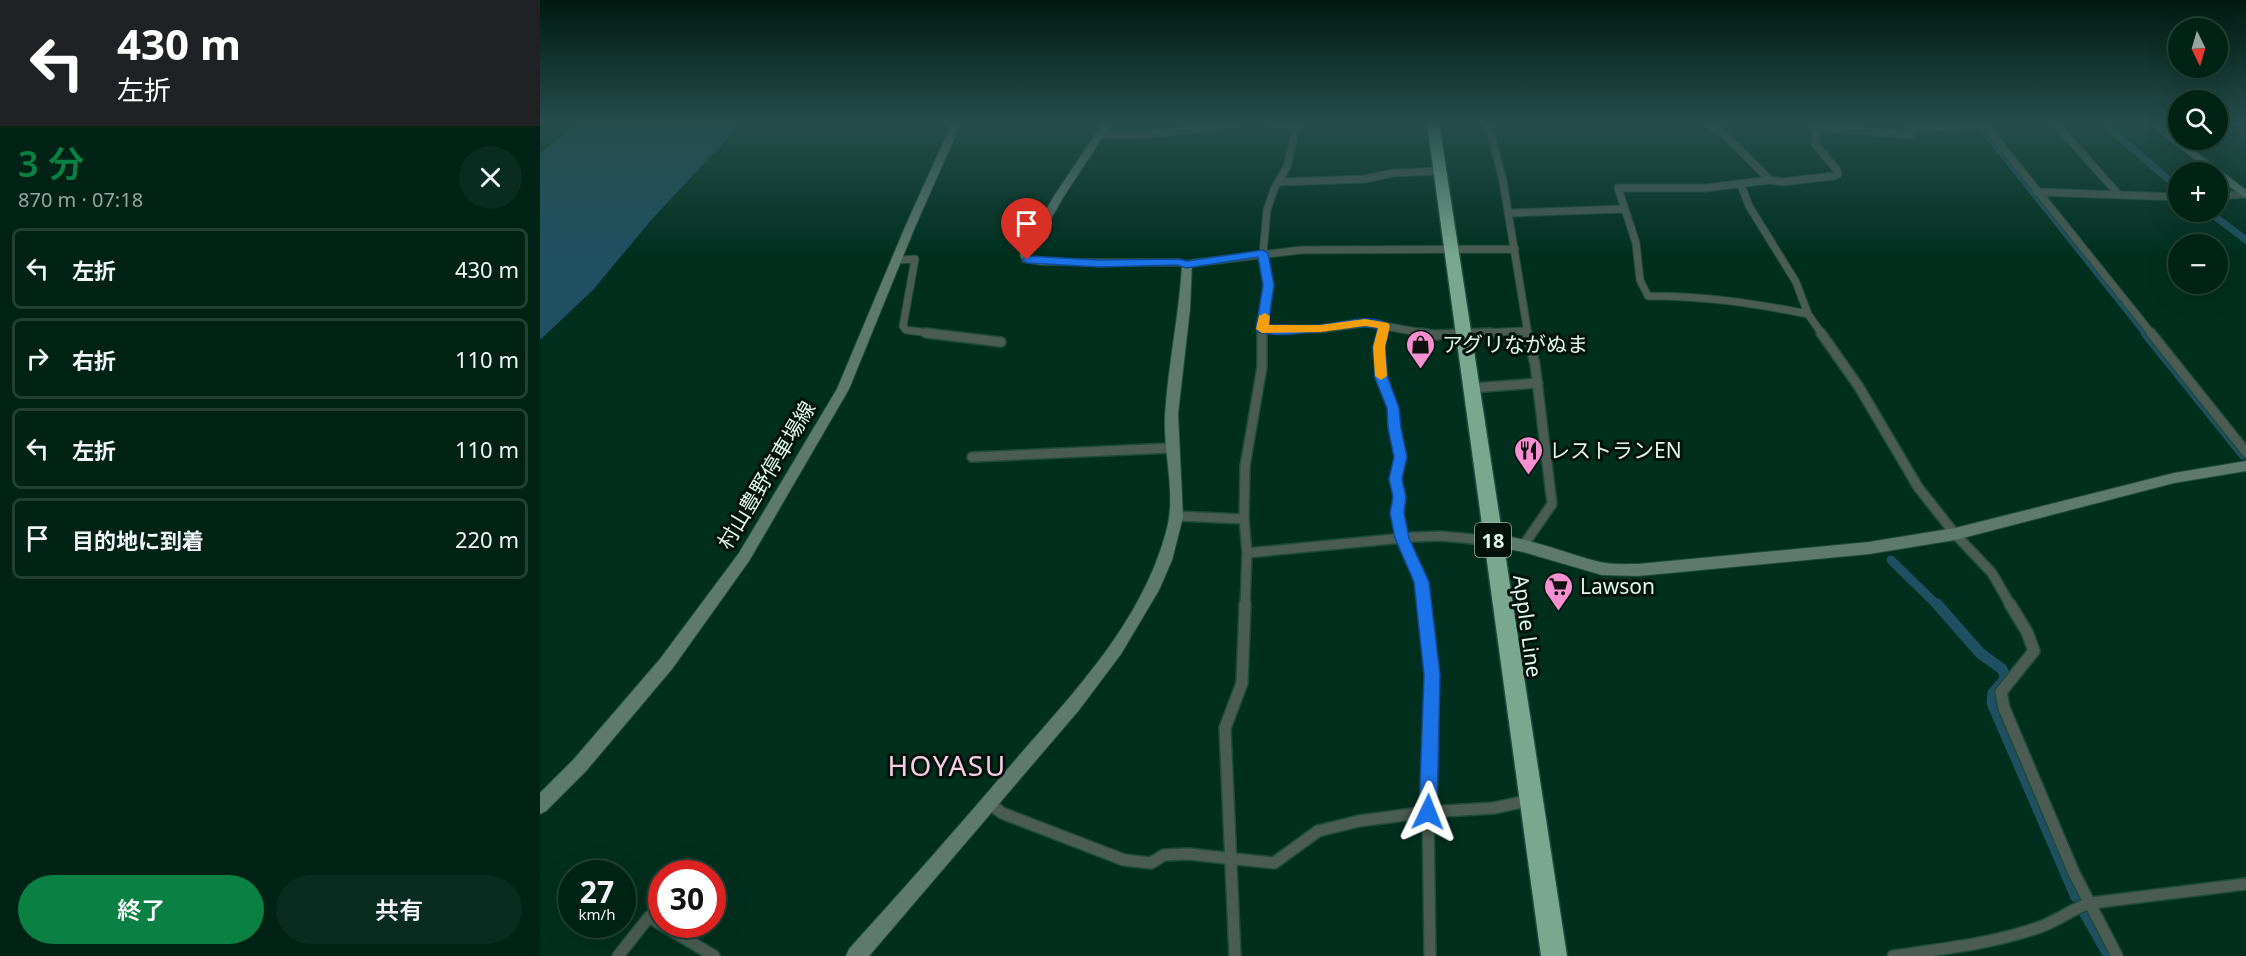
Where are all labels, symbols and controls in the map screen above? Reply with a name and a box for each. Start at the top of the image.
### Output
text: 430 m [117,15,241,72]
north arrow [2168,18,2228,78]
map controls [2168,18,2228,294]
icon: left [18,24,96,102]
text: 左折 [117,71,171,108]
button: search [2168,90,2228,150]
text: 3 分 [18,139,84,188]
button: close [459,146,522,209]
button: + [2168,162,2228,222]
text: 870 m · 07:18 [18,186,143,213]
pin [1001,198,1052,260]
icon: arrive [1010,207,1043,240]
button: − [2168,234,2228,294]
icon: left [21,252,54,285]
text: 430 m [455,254,519,284]
text: 左折 [72,255,116,285]
shop icon: アグリながぬま [1405,328,1437,370]
place label: アグリながぬま [1442,330,1588,358]
icon: right [21,342,54,375]
text: 110 m [455,344,519,374]
text: 右折 [72,345,116,375]
street label: 村山豊野停車場線 [711,396,821,554]
icon: left [21,432,54,465]
text: 110 m [455,434,519,464]
restaurant icon: レストランEN [1512,434,1544,476]
text: 左折 [72,435,116,465]
place label: レストランEN [1549,436,1682,464]
icon: arrive [21,522,54,555]
road number: 18 [1475,523,1511,557]
text: 220 m [455,524,519,554]
text: 目的地に到着 [72,525,204,555]
supermarket icon: Lawson [1543,570,1575,612]
place label: Lawson [1580,572,1655,600]
street label: Apple Line [1507,573,1549,679]
district label: HOYASU [887,746,1007,784]
position arrow [1396,780,1460,844]
speed limit sign: 30 [648,860,726,938]
text: 27 [580,871,614,912]
button: 終了 [18,875,264,944]
button: 共有 [276,875,522,944]
text: km/h [579,904,615,924]

